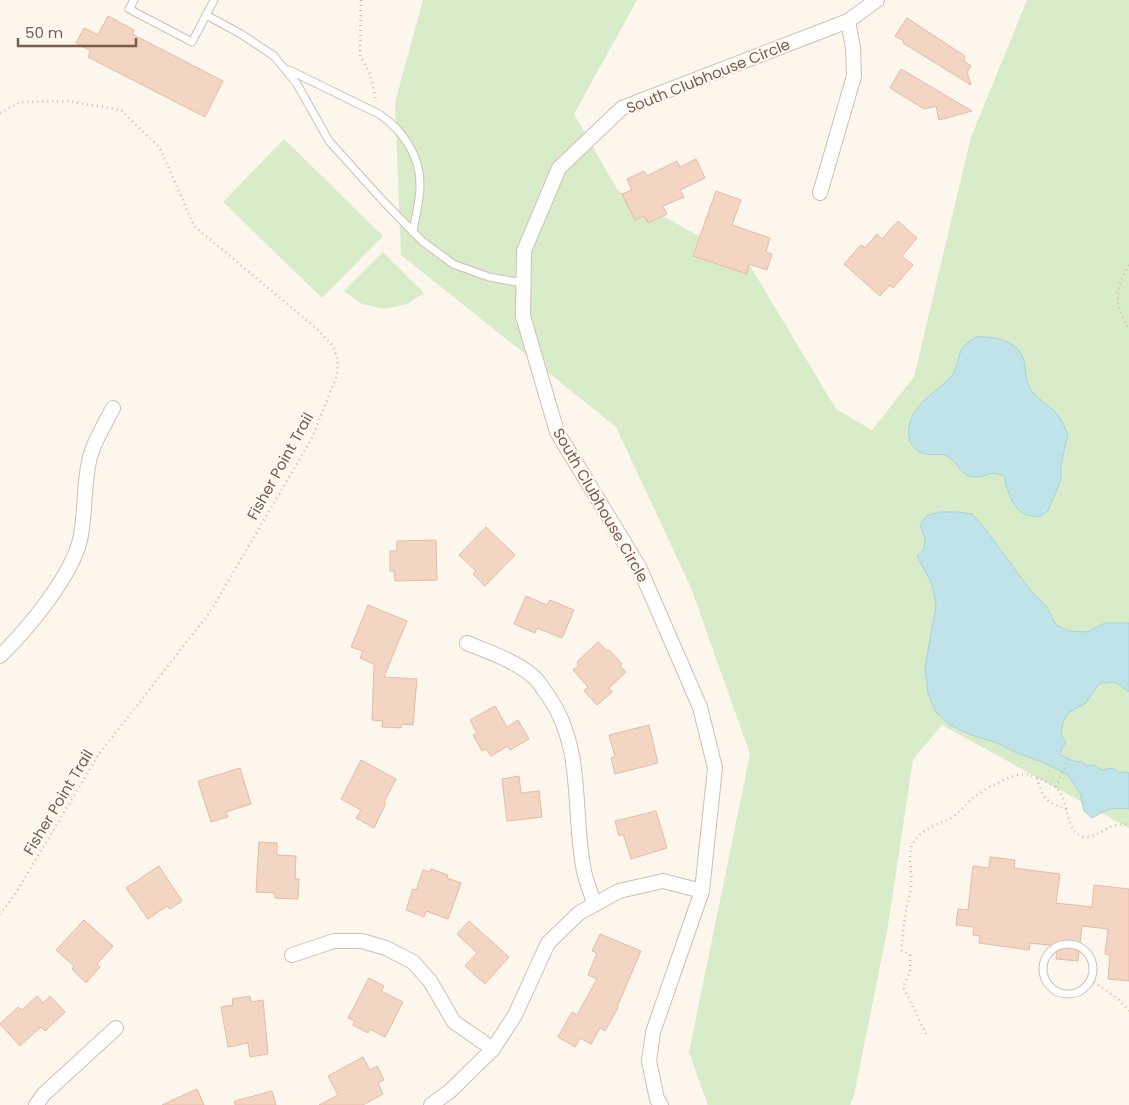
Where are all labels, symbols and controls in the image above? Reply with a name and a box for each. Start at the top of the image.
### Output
scale bar [18,15,135,47]
text: 50 m [25,22,63,43]
street label: South Clubhouse Circle [623,33,793,119]
street label: Fisher Point Trail [242,408,318,524]
street label: South Clubhouse Circle [548,424,654,586]
street label: Fisher Point Trail [18,745,98,859]

